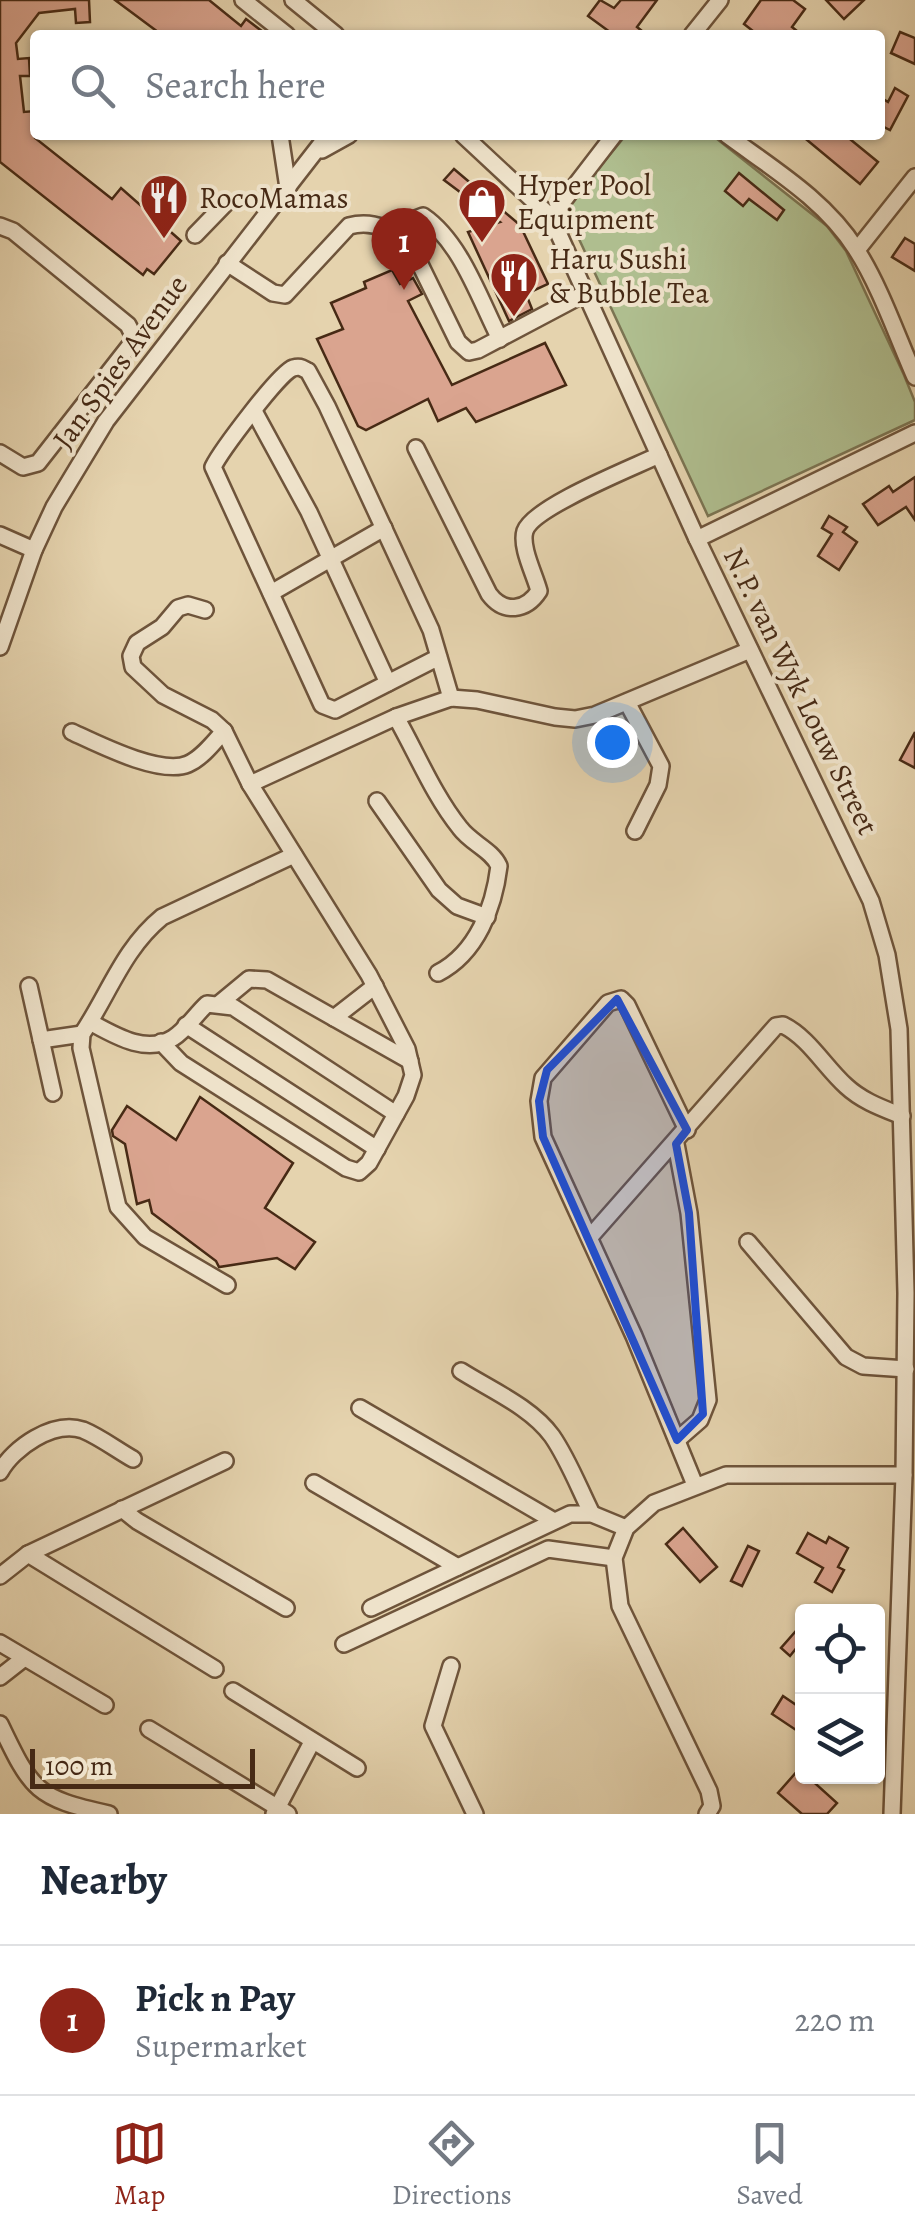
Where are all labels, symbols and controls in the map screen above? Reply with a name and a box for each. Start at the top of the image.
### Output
search box [30,30,885,140]
icon: search [65,58,120,113]
text: Search here [145,59,326,111]
place label: Hyper Pool Equipment [517,165,655,239]
restaurant icon: RocoMamas [138,172,190,240]
shop icon: Hyper Pool Equipment [456,176,508,244]
place label: RocoMamas [199,178,349,218]
pin: 1 [372,208,436,290]
place label: Haru Sushi & Bubble Tea [549,239,709,313]
restaurant icon: Haru Sushi & Bubble Tea [488,250,540,318]
street label: Jan Spies Avenue [43,267,197,457]
street label: N.P. van Wyk Louw Street [714,541,888,841]
your location [587,717,638,768]
map controls [795,1604,885,1784]
button: locate [795,1604,885,1694]
button: layers [795,1694,885,1784]
scale bar [30,1744,255,1788]
text: 100 m [45,1747,113,1785]
text: Nearby [40,1851,167,1908]
text: Pick n Pay [135,1972,295,2024]
text: 1 [67,1998,78,2042]
text: 220 m [795,1998,875,2042]
text: Supermarket [135,2024,307,2068]
tab: Map [112,2116,167,2214]
tab: Directions [392,2116,512,2214]
tab: Saved [736,2116,803,2214]

